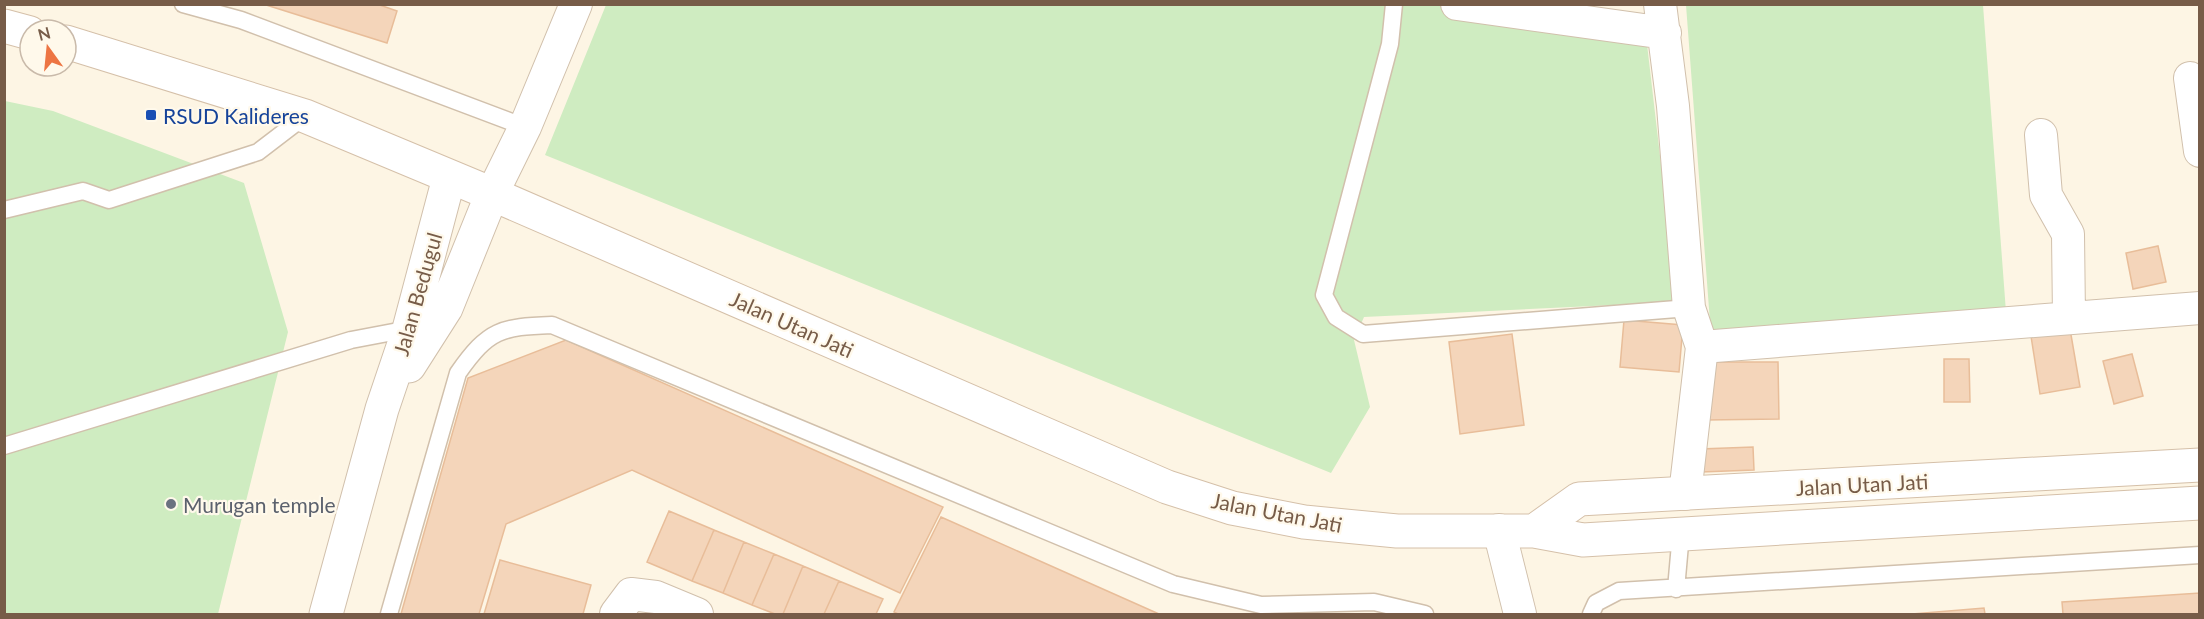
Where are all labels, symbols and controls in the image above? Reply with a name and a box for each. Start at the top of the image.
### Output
north arrow [18,18,78,78]
text: N [36,22,52,44]
place label: RSUD Kalideres [163,103,309,128]
marker: RSUD Kalideres [144,108,158,122]
street label: Jalan Bedugul [387,230,447,358]
street label: Jalan Utan Jati [726,286,858,362]
street label: Jalan Utan Jati [1795,468,1929,500]
street label: Jalan Utan Jati [1209,487,1345,537]
place label: Murugan temple [183,492,335,517]
marker: Murugan temple [164,497,178,511]

